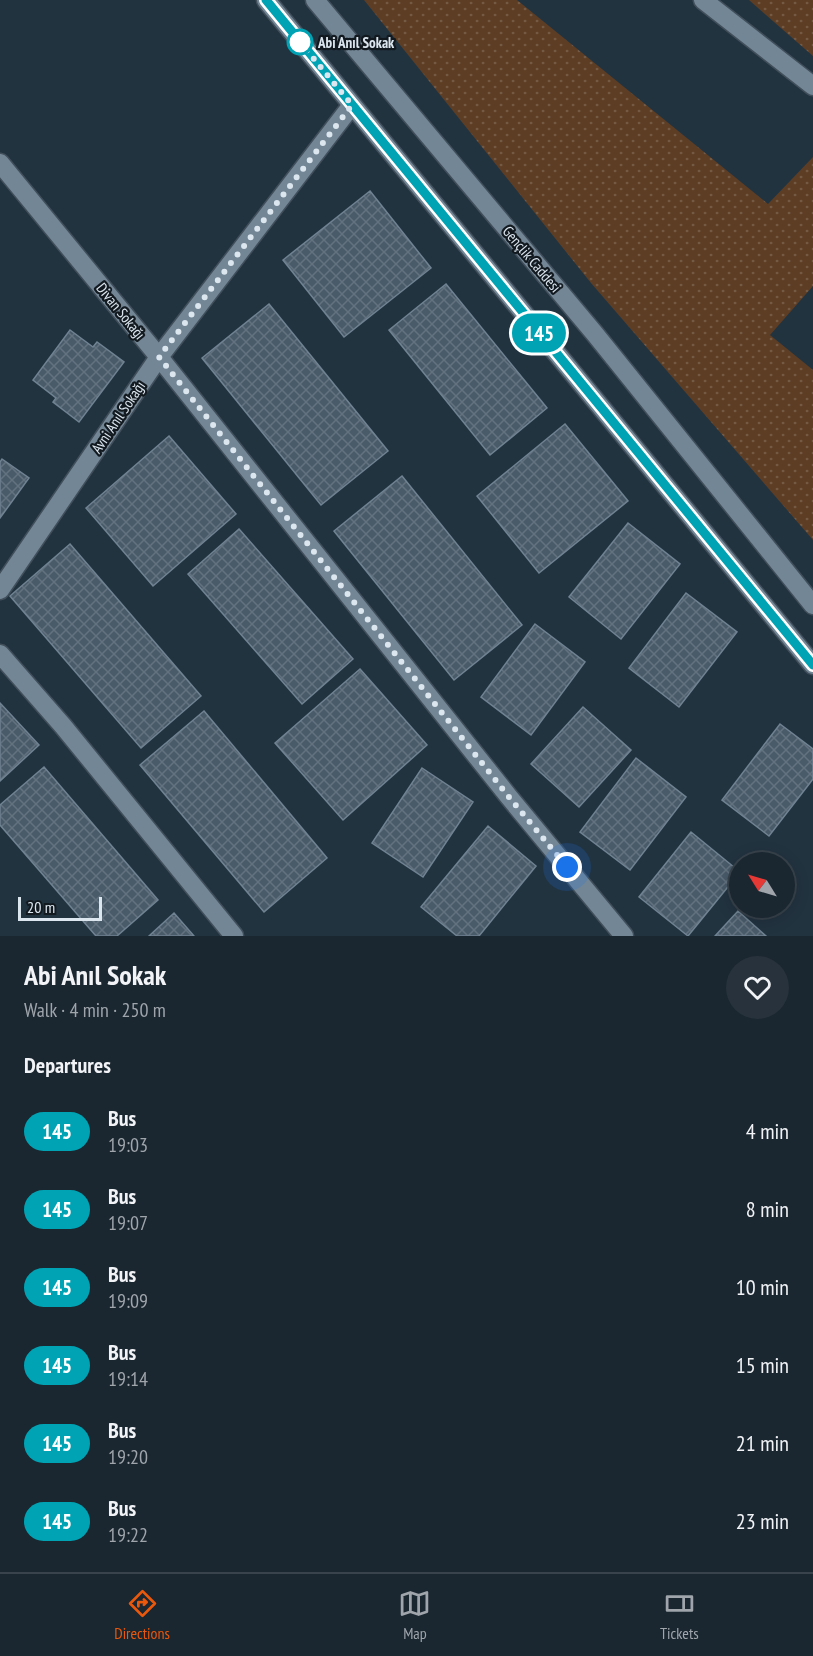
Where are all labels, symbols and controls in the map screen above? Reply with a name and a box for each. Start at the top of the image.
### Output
marker: Abi Anıl Sokak [287,29,313,55]
place label: Abi Anıl Sokak [317,33,395,52]
street label: Gençlik Caddesi [499,222,565,296]
street label: Divan Sokağı [92,279,150,343]
line badge: 145 [504,314,574,352]
text: 145 [524,320,554,347]
street label: Avni Anıl Sokağı [87,377,149,457]
your location [552,852,582,882]
north arrow [729,852,795,918]
map controls [729,852,795,918]
scale bar [18,894,102,922]
text: 20 m [27,897,55,917]
text: Abi Anıl Sokak [24,956,166,993]
button: heart [726,956,789,1019]
text: Walk · 4 min · 250 m [24,997,166,1023]
text: Departures [24,1051,111,1079]
text: Bus [108,1104,136,1132]
text: 4 min [746,1117,789,1145]
text: 145 [42,1118,72,1145]
text: 19:03 [108,1132,148,1158]
text: Bus [108,1182,136,1210]
text: 8 min [746,1195,789,1223]
text: 145 [42,1196,72,1223]
text: 19:07 [108,1210,148,1236]
text: Bus [108,1260,136,1288]
text: 10 min [736,1273,789,1301]
text: 145 [42,1274,72,1301]
text: 19:09 [108,1288,148,1314]
text: Bus [108,1338,136,1366]
text: 15 min [736,1351,789,1379]
text: 145 [42,1352,72,1379]
text: 19:14 [108,1366,148,1392]
text: Bus [108,1416,136,1444]
text: 21 min [736,1429,789,1457]
text: 145 [42,1430,72,1457]
text: 19:20 [108,1444,148,1470]
text: Bus [108,1494,136,1522]
text: 23 min [736,1507,789,1535]
text: 145 [42,1508,72,1535]
text: 19:22 [108,1522,148,1548]
tab: Directions [114,1587,170,1643]
tab: Map [398,1587,431,1643]
tab: Tickets [660,1587,699,1643]

